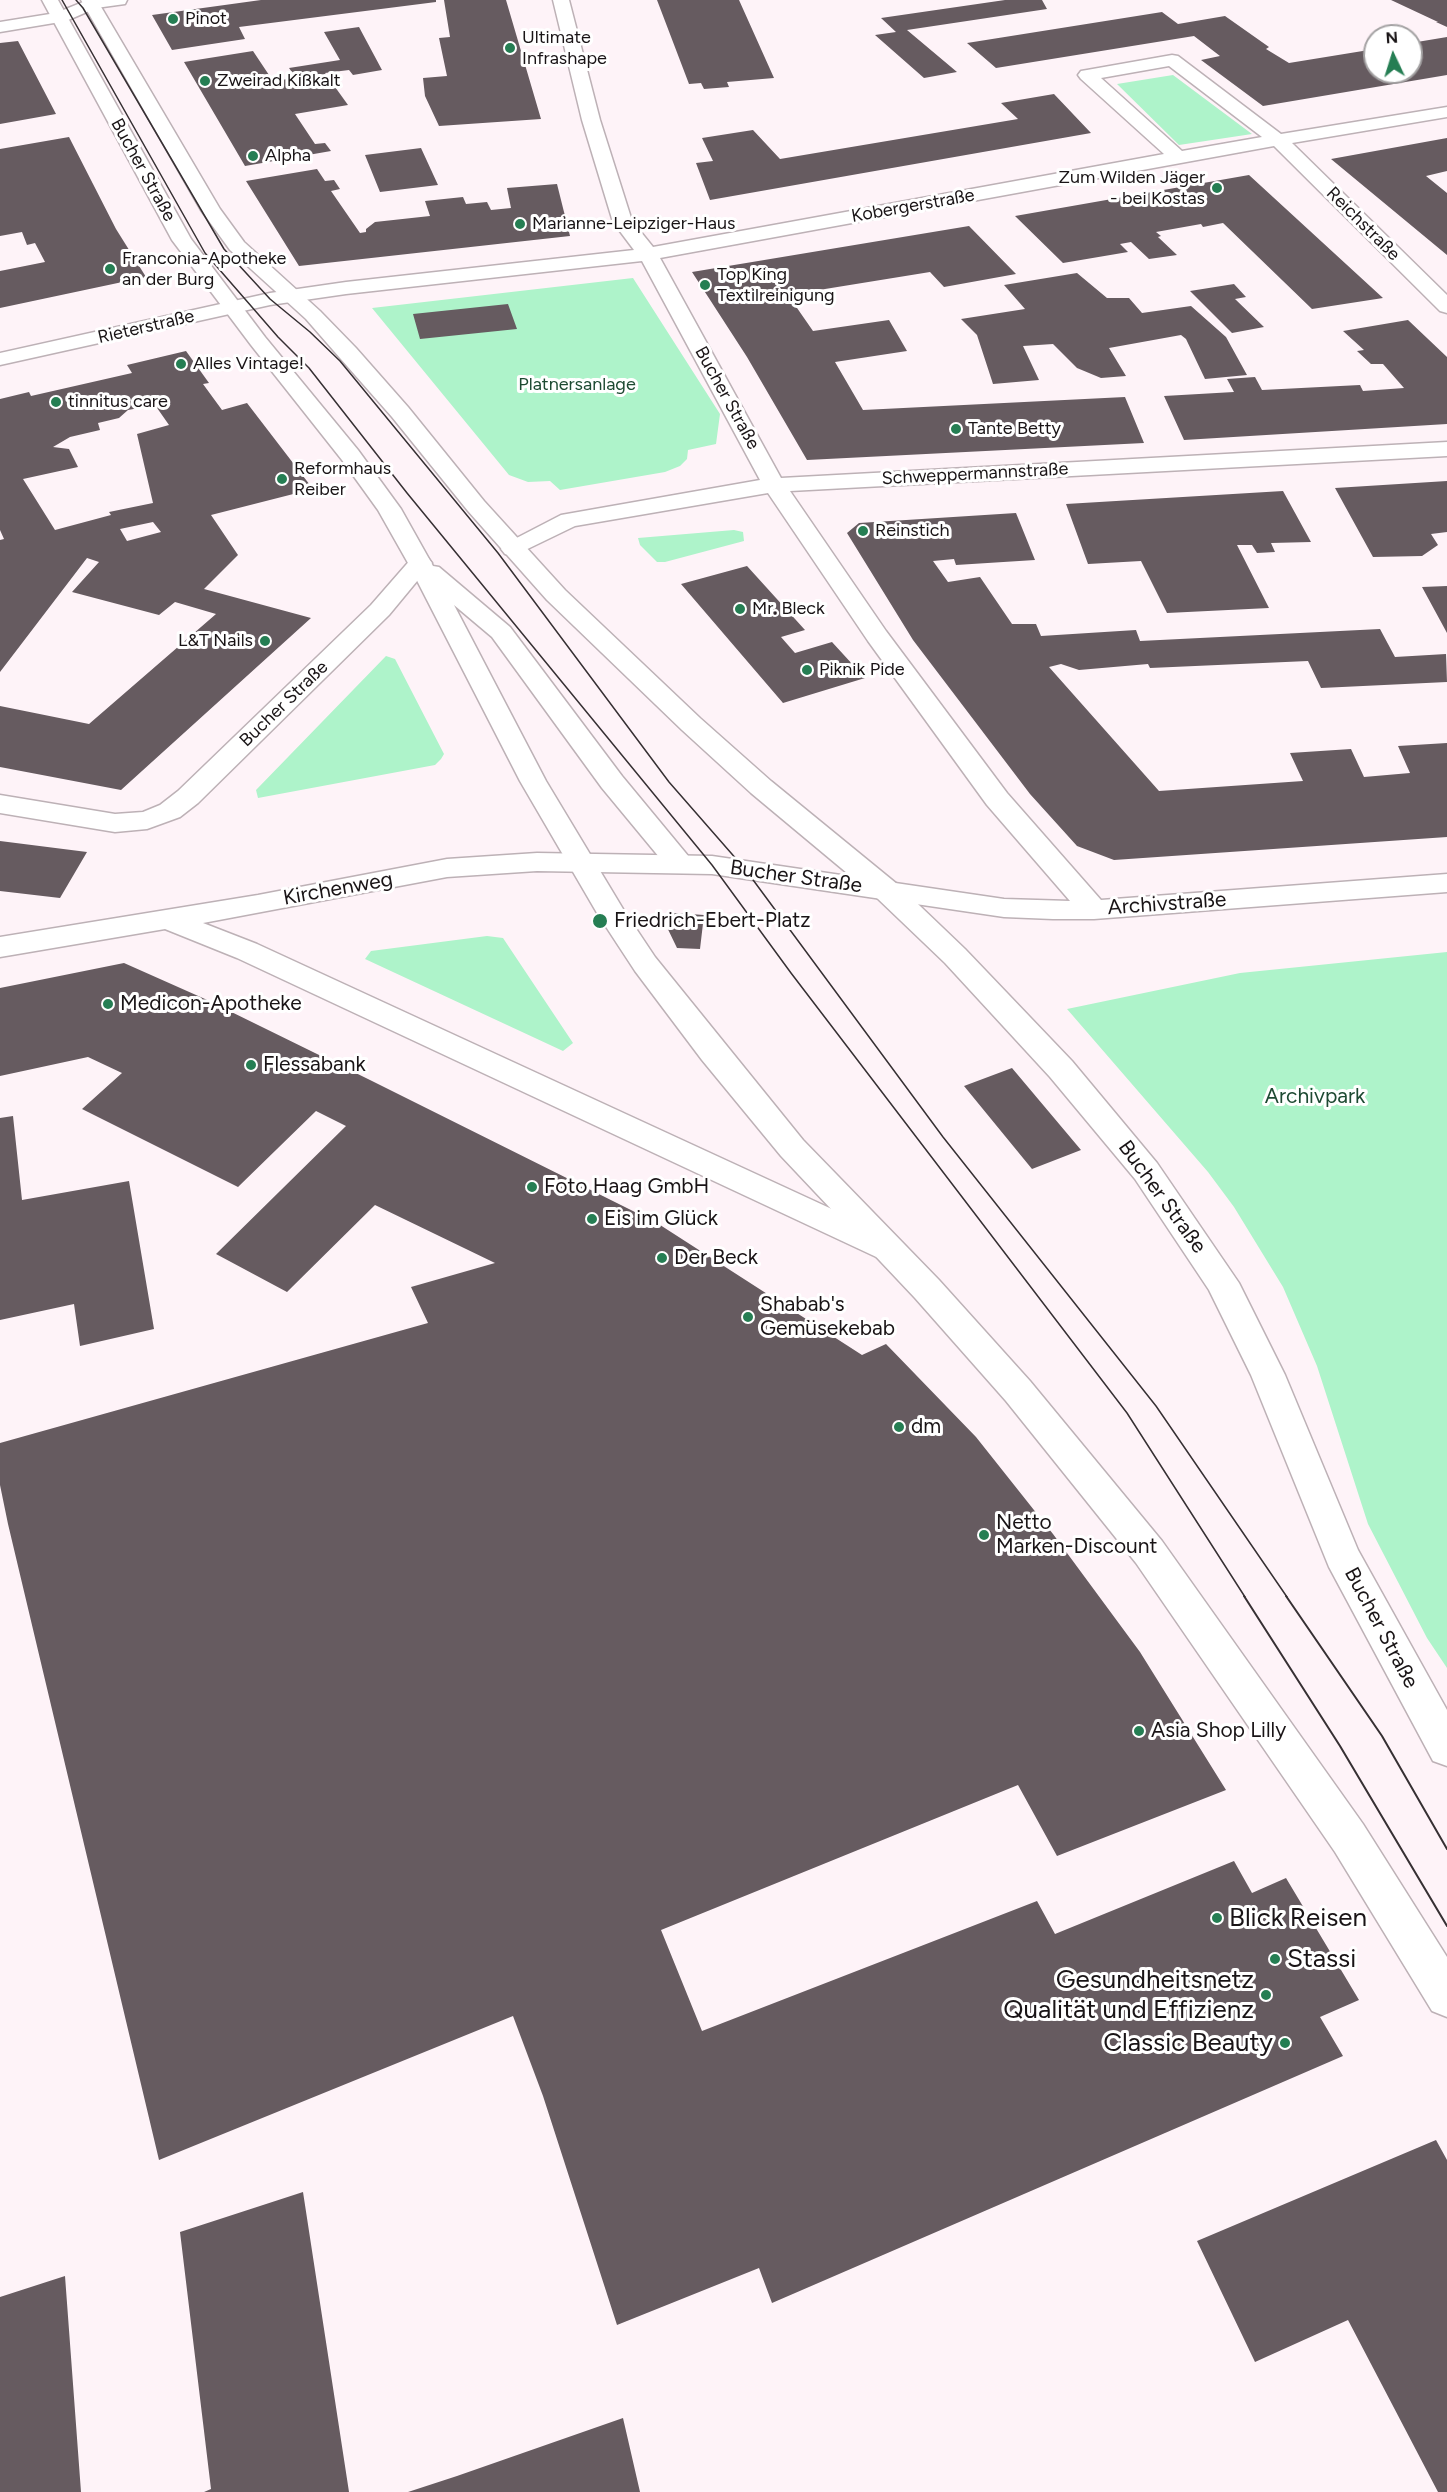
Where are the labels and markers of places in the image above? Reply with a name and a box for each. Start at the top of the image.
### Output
place label: Pinot [185,8,227,30]
marker: Pinot [166,12,180,26]
place label: Ultimate Infrashape [522,27,607,70]
marker: Ultimate Infrashape [503,41,517,55]
place label: Zweirad Kißkalt [217,70,340,92]
marker: Zweirad Kißkalt [198,74,212,88]
place label: Alpha [265,145,311,167]
marker: Alpha [246,149,260,163]
place label: Zum Wilden Jäger - bei Kostas [1058,167,1205,210]
marker: Zum Wilden Jäger - bei Kostas [1210,181,1224,195]
place label: Marianne-Leipziger-Haus [532,213,735,235]
marker: Marianne-Leipziger-Haus [513,217,527,231]
place label: Franconia-Apotheke an der Burg [122,248,286,290]
marker: Franconia-Apotheke an der Burg [103,262,117,276]
place label: Top King Textilreinigung [717,264,835,306]
marker: Top King Textilreinigung [698,278,712,292]
place label: Alles Vintage! [193,353,304,375]
marker: Alles Vintage! [174,357,188,371]
place label: tinnitus care [68,391,168,413]
marker: tinnitus care [49,395,63,409]
place label: Tante Betty [968,418,1061,440]
marker: Tante Betty [949,422,963,436]
place label: Reformhaus Reiber [294,458,391,500]
marker: Reformhaus Reiber [275,472,289,486]
place label: Reinstich [875,520,949,542]
marker: Reinstich [856,524,870,538]
place label: Mr. Bleck [752,598,825,620]
marker: Mr. Bleck [733,602,747,616]
place label: L&T Nails [178,630,253,652]
marker: L&T Nails [258,634,272,648]
place label: Piknik Pide [819,659,905,681]
marker: Piknik Pide [800,663,814,677]
place label: Friedrich-Ebert-Platz [614,908,810,934]
marker: Friedrich-Ebert-Platz [591,912,609,930]
place label: Medicon-Apotheke [120,991,302,1017]
marker: Medicon-Apotheke [101,997,115,1011]
place label: Flessabank [263,1052,366,1078]
marker: Flessabank [244,1058,258,1072]
place label: Foto Haag GmbH [544,1174,709,1200]
marker: Foto Haag GmbH [525,1180,539,1194]
place label: Eis im Glück [604,1206,718,1232]
marker: Eis im Glück [585,1212,599,1226]
place label: Der Beck [674,1245,758,1271]
marker: Der Beck [655,1251,669,1265]
place label: Shabab's Gemüsekebab [760,1292,895,1342]
marker: Shabab's Gemüsekebab [741,1310,755,1324]
place label: dm [911,1414,941,1440]
marker: dm [892,1420,906,1434]
place label: Netto Marken-Discount [996,1510,1157,1560]
marker: Netto Marken-Discount [977,1528,991,1542]
place label: Asia Shop Lilly [1151,1718,1286,1744]
marker: Asia Shop Lilly [1132,1724,1146,1738]
place label: Blick Reisen [1229,1902,1367,1934]
marker: Blick Reisen [1210,1911,1224,1925]
place label: Stassi [1287,1943,1356,1975]
marker: Stassi [1268,1952,1282,1966]
place label: Gesundheitsnetz Qualität und Effizienz [1003,1964,1254,2026]
marker: Gesundheitsnetz Qualität und Effizienz [1259,1988,1273,2002]
place label: Classic Beauty [1103,2027,1273,2059]
marker: Classic Beauty [1278,2036,1292,2050]

